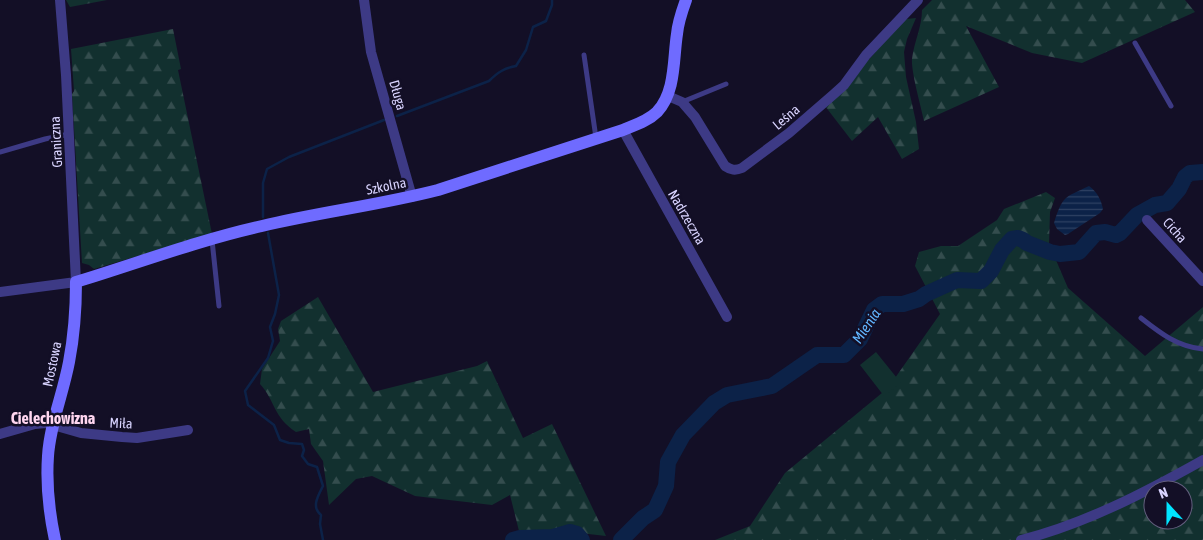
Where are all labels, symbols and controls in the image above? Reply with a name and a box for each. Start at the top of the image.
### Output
street label: Długa [386,78,410,112]
street label: Leśna [769,101,803,133]
street label: Graniczna [47,116,65,168]
street label: Szkolna [365,174,407,198]
street label: Nadrzeczna [665,187,709,247]
street label: Cicha [1160,214,1190,246]
water label: Mienia [848,305,884,347]
street label: Mostowa [39,340,65,388]
district label: Cielechowizna [11,409,95,427]
street label: Miła [109,414,133,432]
north arrow [1143,480,1193,530]
text: N [1157,484,1170,502]

